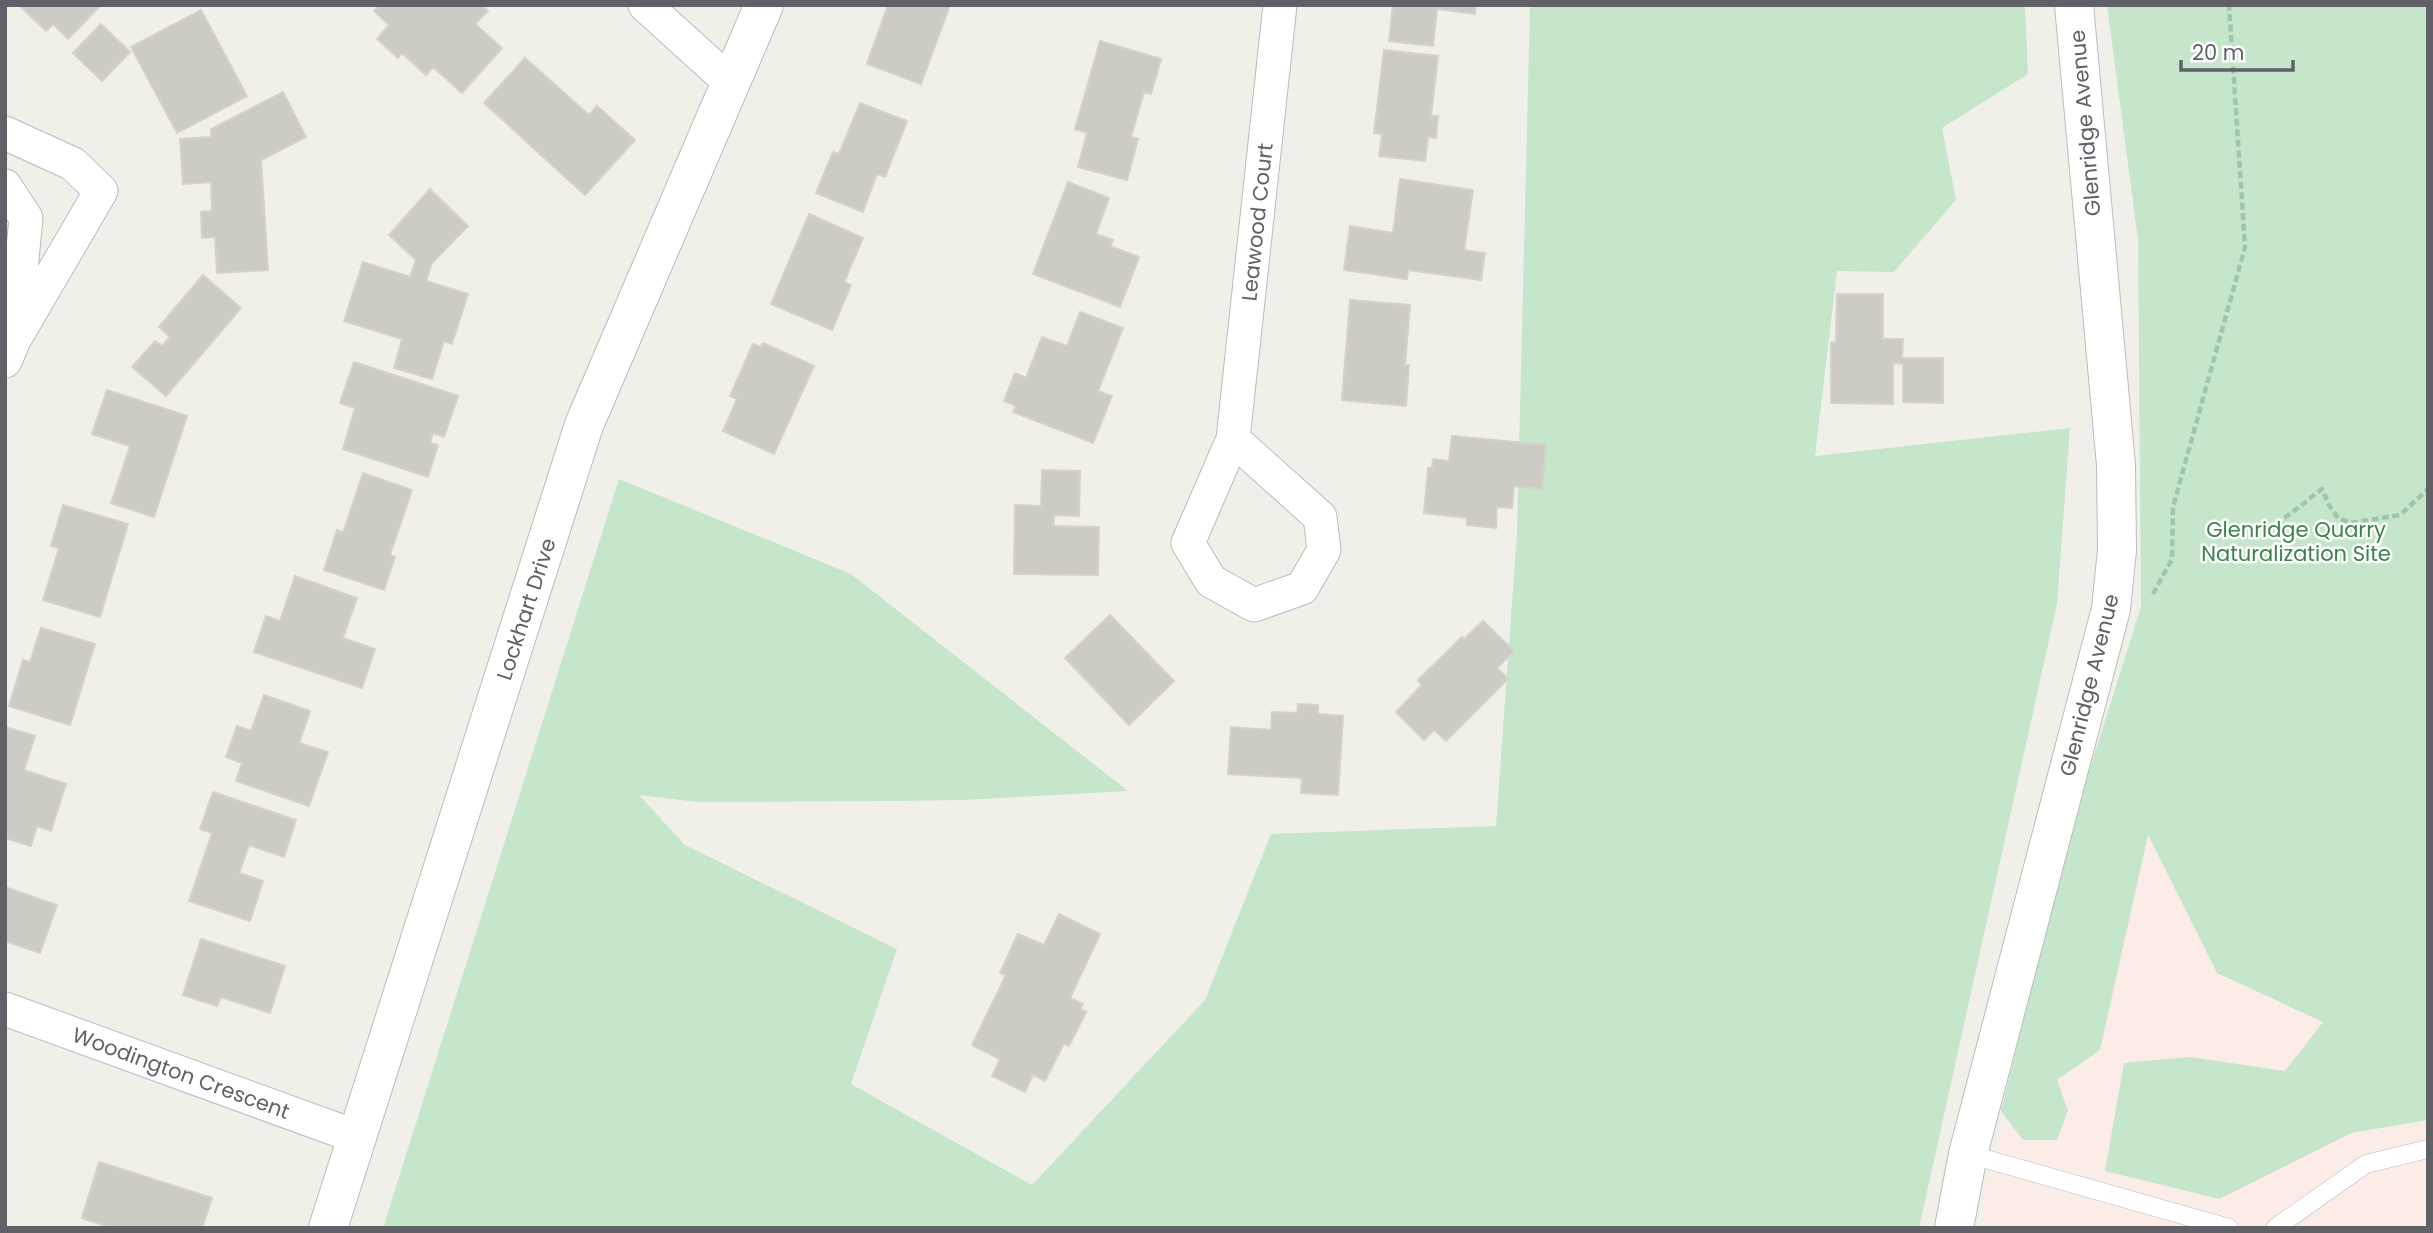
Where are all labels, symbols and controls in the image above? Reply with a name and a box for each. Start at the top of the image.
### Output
scale bar [2181,28,2293,72]
street label: Glenridge Avenue [2062,29,2108,217]
text: 20 m [2192,38,2245,67]
street label: Leawood Court [1234,142,1280,302]
park label: Glenridge Quarry Naturalization Site [2201,515,2391,568]
street label: Lockhart Drive [489,534,563,684]
street label: Glenridge Avenue [2052,591,2126,779]
street label: Woodington Crescent [68,1020,294,1126]

